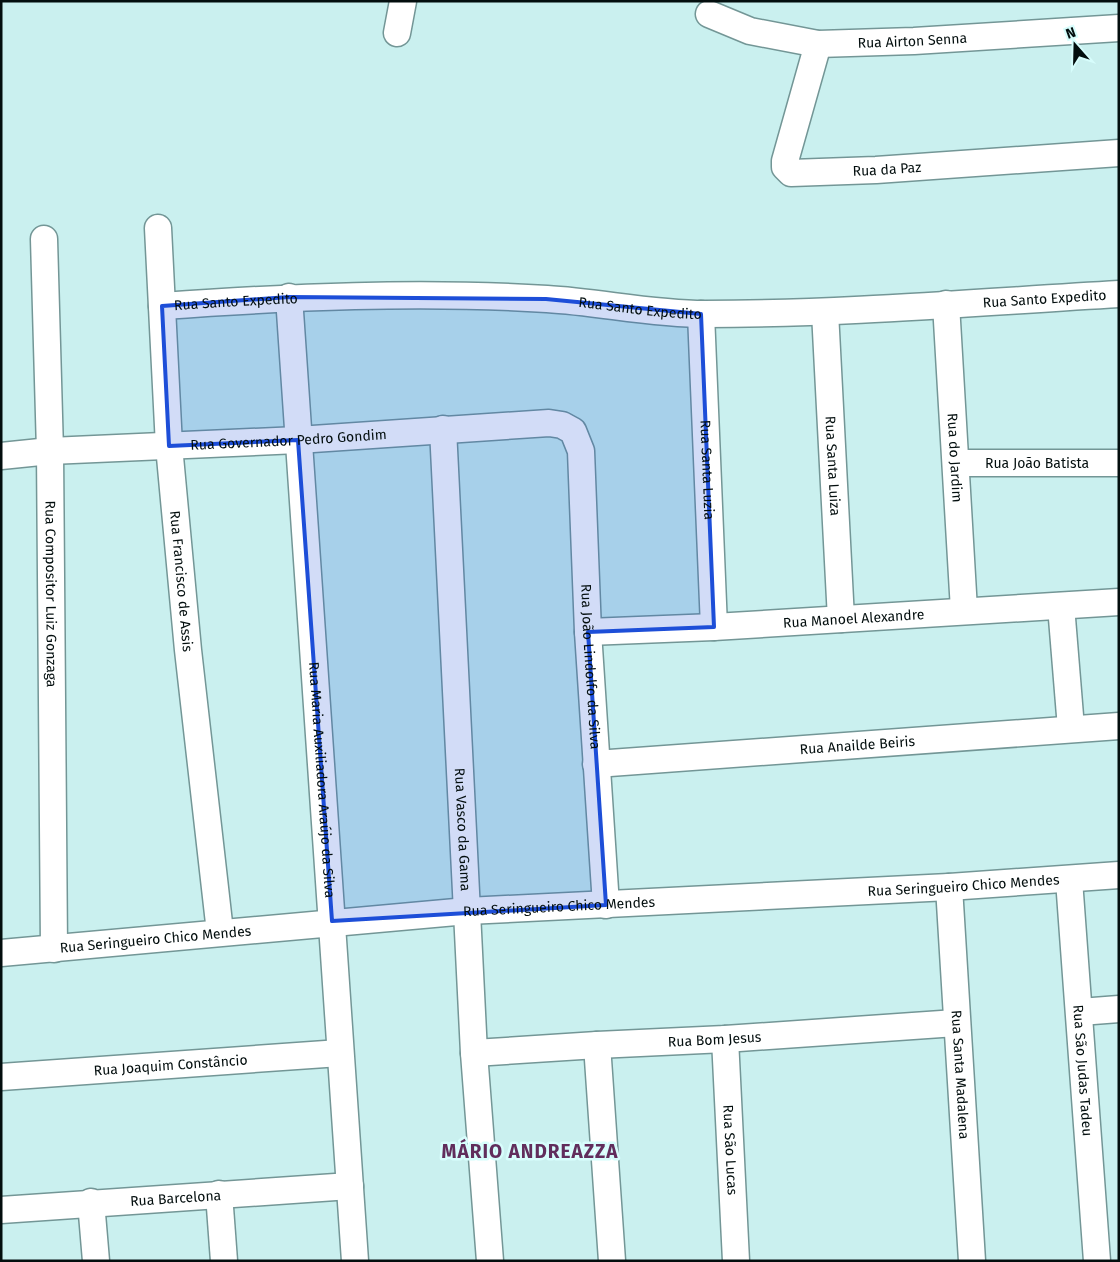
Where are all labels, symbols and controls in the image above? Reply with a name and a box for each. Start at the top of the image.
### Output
north arrow [1050,20,1100,70]
text: N [1063,24,1078,43]
street label: Rua Airton Senna [857,29,968,51]
street label: Rua da Paz [852,158,922,179]
street label: Rua Santo Expedito [982,286,1107,311]
street label: Rua Santo Expedito [173,290,298,314]
street label: Rua Santo Expedito [578,293,702,323]
street label: Rua do Jardim [944,413,966,503]
street label: Rua Santa Luiza [822,415,844,516]
street label: Rua Santa Luzia [697,419,718,520]
street label: Rua Governador Pedro Gondim [190,426,387,453]
street label: Rua João Batista [985,455,1089,472]
street label: Rua Compositor Luiz Gonzaga [42,500,60,687]
street label: Rua Francisco de Assis [167,510,197,653]
street label: Rua João Lindolfo da Silva [578,583,604,750]
street label: Rua Manoel Alexandre [783,606,925,631]
street label: Rua Maria Auxiliadora Araújo da Silva [305,661,339,899]
street label: Rua Anailde Beiris [799,732,916,758]
street label: Rua Vasco da Gama [451,767,474,892]
street label: Rua Seringueiro Chico Mendes [867,871,1060,900]
street label: Rua Seringueiro Chico Mendes [463,893,656,920]
street label: Rua Seringueiro Chico Mendes [59,922,252,956]
street label: Rua São Judas Tadeu [1070,1004,1096,1137]
street label: Rua Santa Madalena [948,1009,973,1140]
street label: Rua Bom Jesus [667,1028,762,1050]
street label: Rua Joaquim Constâncio [93,1051,248,1079]
street label: Rua São Lucas [720,1104,741,1196]
district label: MÁRIO ANDREAZZA [442,1138,618,1163]
street label: Rua Barcelona [129,1186,222,1210]

